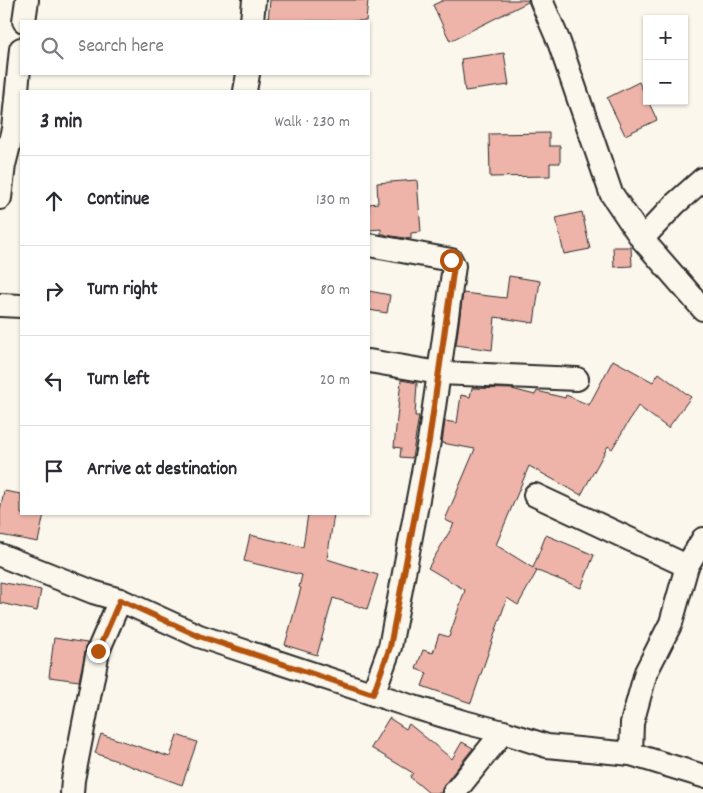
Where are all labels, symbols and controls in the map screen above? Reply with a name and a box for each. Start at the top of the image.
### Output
map controls [643,15,688,105]
button: + [643,15,688,60]
search box [20,20,370,75]
icon: search [38,34,66,62]
text: Search here [78,34,164,61]
button: − [643,60,688,105]
text: 3 min [40,108,82,138]
text: Walk · 230 m [274,111,350,134]
icon: ahead [40,187,68,215]
text: Continue [87,187,149,214]
text: 130 m [316,189,350,212]
route start [440,249,463,272]
icon: right [40,277,68,305]
text: Turn right [87,277,158,304]
text: 80 m [320,279,350,302]
icon: left [40,367,68,395]
text: Turn left [87,367,150,394]
text: 20 m [320,369,350,392]
icon: arrive [40,457,68,485]
text: Arrive at destination [87,457,237,484]
route end [87,640,110,663]

